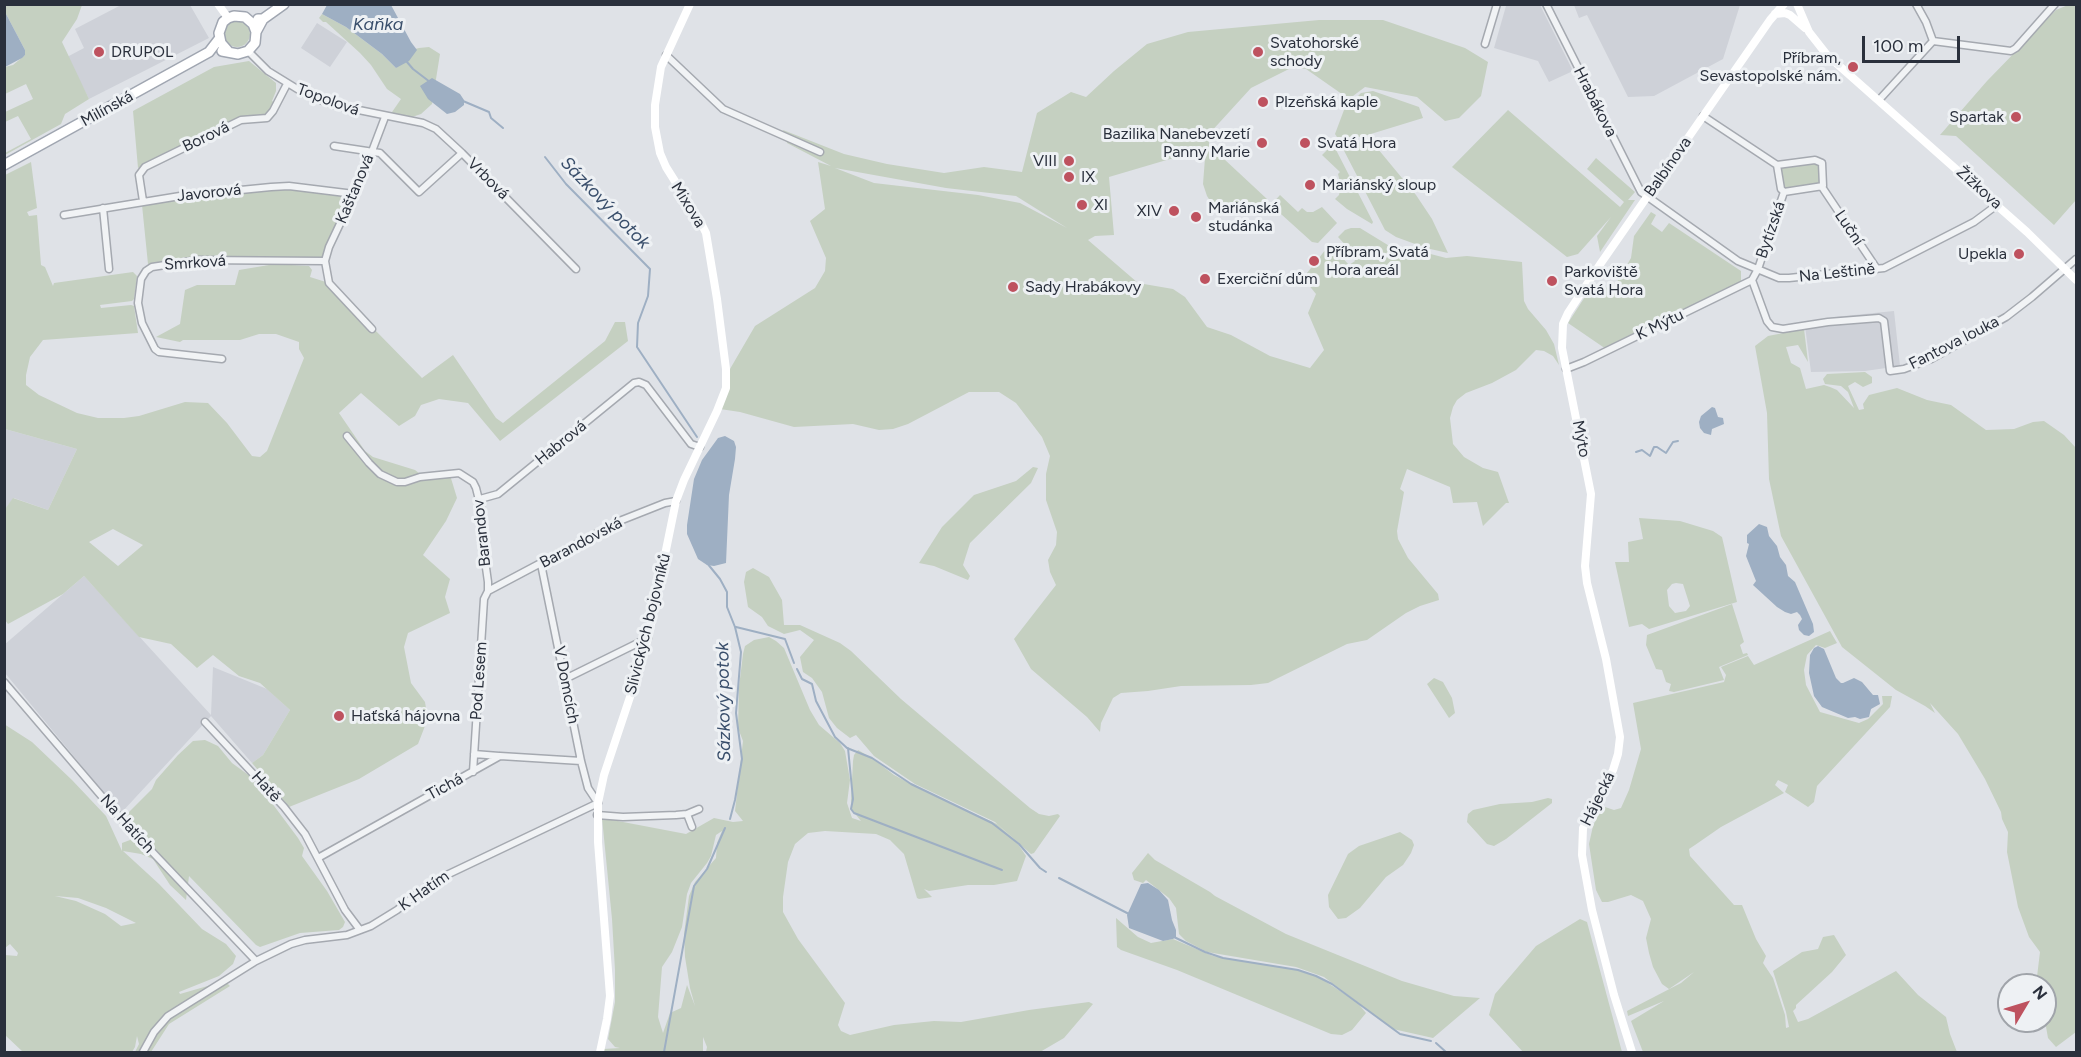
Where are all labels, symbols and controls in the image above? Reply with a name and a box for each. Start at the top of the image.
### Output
water label: Kaňka [353,14,403,36]
scale bar [1865,24,1962,62]
place label: Svatohorské schody [1270,33,1359,71]
text: 100 m [1873,35,1923,57]
place label: DRUPOL [111,42,173,62]
marker: DRUPOL [92,45,106,59]
marker: Svatohorské schody [1251,45,1265,59]
place label: Příbram, Sevastopolské nám. [1700,48,1841,86]
marker: Příbram, Sevastopolské nám. [1846,60,1860,74]
street label: Hrabákova [1569,64,1621,140]
street label: Topolová [294,80,362,120]
street label: Milínská [78,87,136,131]
place label: Plzeňská kaple [1275,92,1378,112]
marker: Plzeňská kaple [1256,95,1270,109]
place label: Spartak [1949,107,2004,127]
marker: Spartak [2009,110,2023,124]
street label: Borová [179,117,233,157]
place label: Bazilika Nanebevzetí Panny Marie [1103,124,1250,162]
place label: Svatá Hora [1317,133,1396,153]
street label: Balbínova [1640,133,1696,201]
marker: Bazilika Nanebevzetí Panny Marie [1255,136,1269,150]
marker: Svatá Hora [1298,136,1312,150]
street label: Kaštanová [332,151,378,227]
place label: VIII [1033,151,1057,171]
water label: Sázkový potok [556,152,654,254]
street label: Vrbová [463,154,513,204]
marker: VIII [1062,154,1076,168]
street label: Žižkova [1952,163,2006,213]
place label: IX [1081,167,1095,187]
marker: IX [1062,170,1076,184]
place label: Mariánský sloup [1322,175,1436,195]
marker: Mariánský sloup [1303,178,1317,192]
street label: Mixova [667,179,709,231]
street label: Javorová [176,180,242,206]
place label: XI [1094,195,1108,215]
marker: XI [1075,198,1089,212]
place label: Mariánská studánka [1208,198,1279,236]
street label: Bytízská [1752,199,1790,261]
place label: XIV [1137,201,1162,221]
marker: XIV [1167,204,1181,218]
street label: Luční [1830,207,1868,249]
marker: Mariánská studánka [1189,210,1203,224]
place label: Příbram, Svatá Hora areál [1326,242,1429,280]
place label: Upekla [1958,244,2007,264]
marker: Upekla [2012,247,2026,261]
street label: Smrková [164,251,226,275]
marker: Příbram, Svatá Hora areál [1307,254,1321,268]
street label: Na Leštině [1798,259,1876,287]
place label: Parkoviště Svatá Hora [1564,262,1643,300]
place label: Exerciční dům [1217,269,1318,289]
marker: Exerciční dům [1198,272,1212,286]
marker: Parkoviště Svatá Hora [1545,274,1559,288]
place label: Sady Hrabákovy [1025,277,1141,297]
marker: Sady Hrabákovy [1006,280,1020,294]
street label: K Mýtu [1633,305,1687,345]
street label: Fantova louka [1906,312,2002,374]
street label: Habrová [532,417,590,469]
street label: Mýto [1568,419,1594,459]
street label: Barandov [469,499,495,567]
street label: Barandovská [537,513,625,573]
street label: Slivických bojovníků [621,551,675,697]
street label: Pod Lesem [467,641,491,721]
water label: Sázkový potok [712,642,736,762]
street label: V Domcích [549,644,583,726]
place label: Haťská hájovna [351,706,460,726]
marker: Haťská hájovna [332,709,346,723]
street label: Hatě [247,768,285,806]
street label: Tichá [424,769,466,805]
street label: Hájecká [1577,769,1619,829]
street label: Na Hatích [96,791,158,857]
street label: K Hatím [395,867,453,915]
north arrow [1997,973,2057,1033]
text: N [2029,982,2051,1004]

